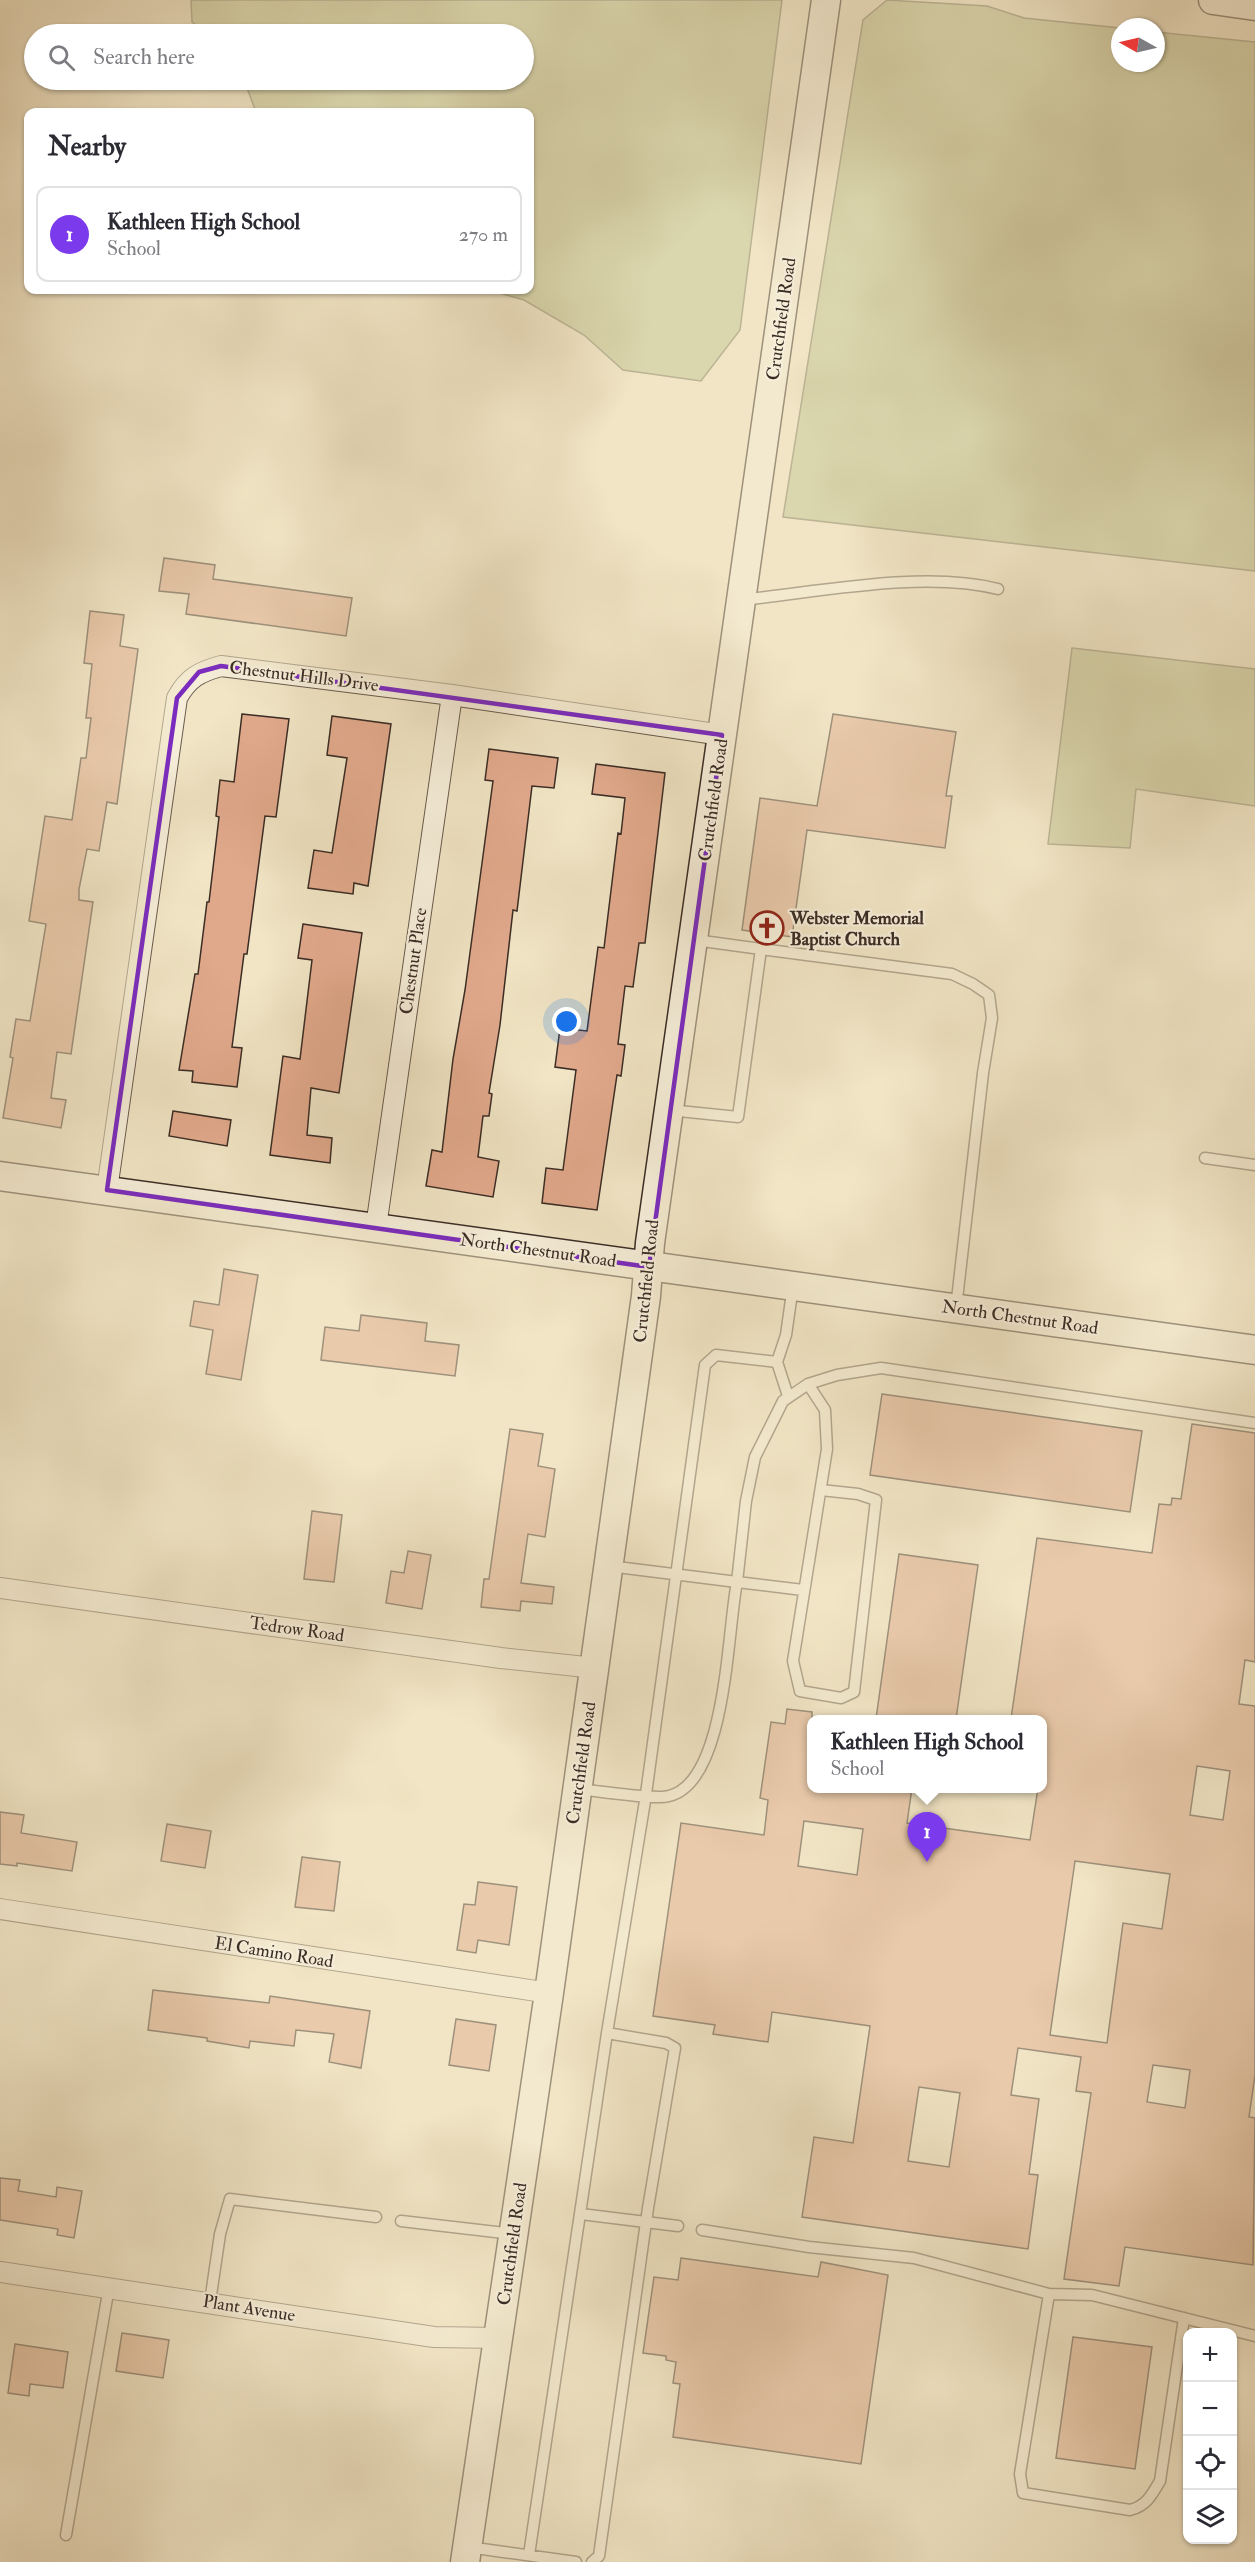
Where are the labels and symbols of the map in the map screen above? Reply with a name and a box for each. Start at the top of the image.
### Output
north arrow [1111,18,1165,72]
street label: Crutchfield Road [761,256,802,382]
street label: Chestnut Hills Drive [228,656,380,697]
street label: Crutchfield Road [693,737,734,863]
street label: Chestnut Place [395,906,432,1016]
place label: Webster Memorial Baptist Church [789,907,924,951]
church icon: Webster Memorial Baptist Church [749,910,785,946]
your location [552,1007,581,1036]
street label: Crutchfield Road [629,1218,664,1344]
street label: North Chestnut Road [458,1228,618,1273]
street label: North Chestnut Road [940,1295,1100,1340]
street label: Tedrow Road [248,1611,346,1648]
street label: Crutchfield Road [561,1700,602,1826]
pin: 1 [908,1812,946,1862]
street label: El Camino Road [213,1932,335,1973]
street label: Crutchfield Road [492,2181,533,2307]
street label: Plant Avenue [201,2290,297,2327]

